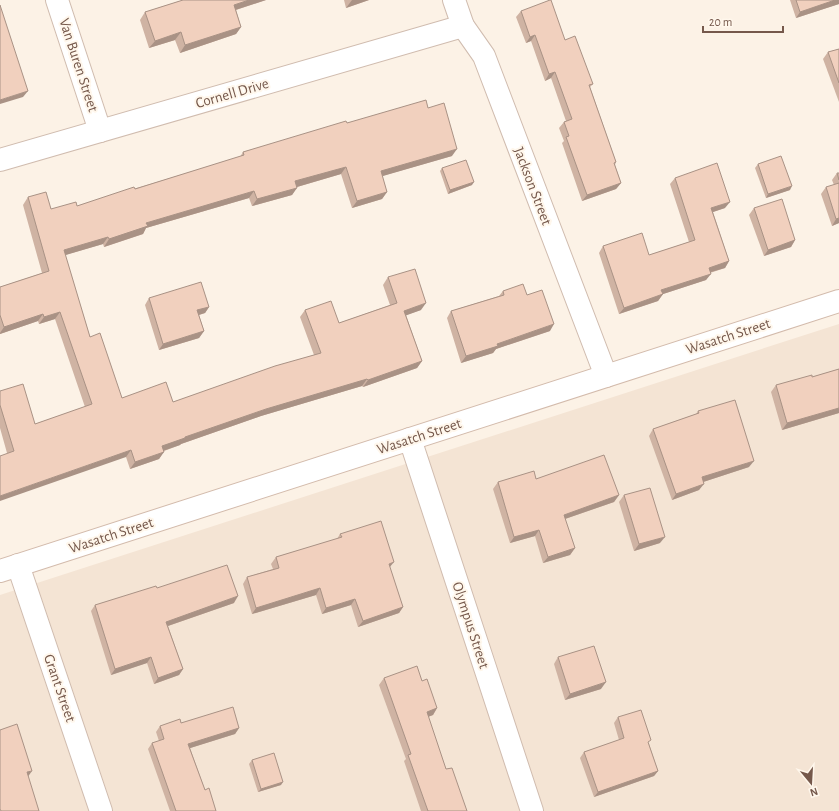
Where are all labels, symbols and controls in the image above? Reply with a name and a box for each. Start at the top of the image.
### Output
scale bar [703,8,783,34]
street label: Van Buren Street [56,16,101,114]
text: 20 m [709,16,732,28]
street label: Cornell Drive [194,76,270,111]
street label: Jackson Street [511,145,554,227]
street label: Wasatch Street [684,316,772,357]
street label: Wasatch Street [375,416,463,457]
street label: Wasatch Street [67,515,155,556]
street label: Olympus Street [449,580,492,671]
street label: Grant Street [41,652,78,724]
north arrow [791,763,831,803]
text: N [809,786,819,798]

